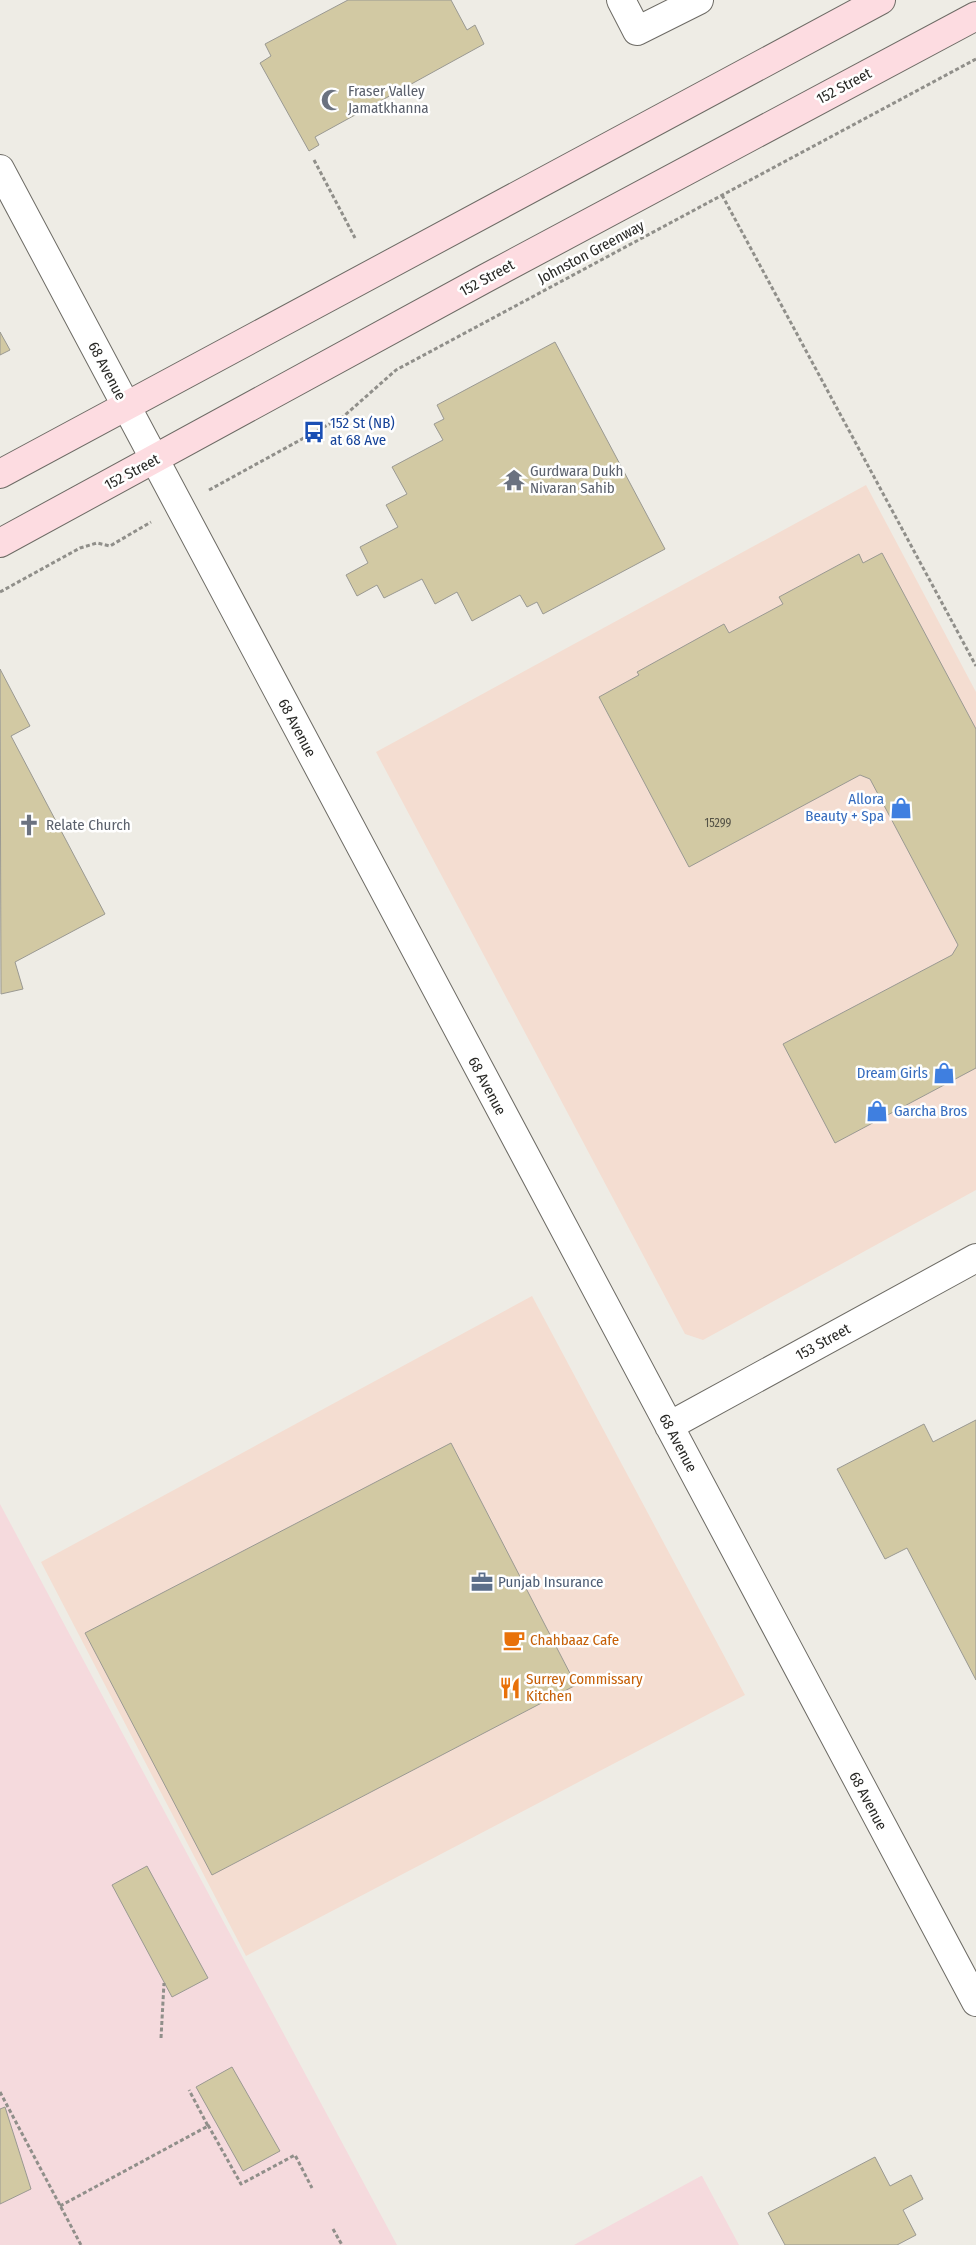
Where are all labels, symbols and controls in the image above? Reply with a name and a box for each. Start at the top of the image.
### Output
street label: 152 Street [813,64,875,108]
place label: Fraser Valley Jamatkhanna [348,82,429,117]
mosque icon: Fraser Valley Jamatkhanna [319,87,345,113]
street label: Johnston Greenway [535,216,647,288]
street label: 152 Street [457,256,518,300]
street label: 68 Avenue [84,339,130,403]
place label: 152 St (NB) at 68 Ave [330,414,395,449]
bus stop icon: 152 St (NB) at 68 Ave [301,419,327,445]
street label: 152 Street [101,450,163,494]
place label: Gurdwara Dukh Nivaran Sahib [530,462,623,497]
temple icon: Gurdwara Dukh Nivaran Sahib [501,467,527,493]
street label: 68 Avenue [274,696,320,760]
place label: Allora Beauty + Spa [805,790,884,825]
shop icon: Allora Beauty + Spa [888,795,914,821]
church icon: Relate Church [16,812,42,838]
place label: Relate Church [46,816,131,834]
house number: 15299 [705,816,732,830]
street label: 68 Avenue [464,1054,510,1118]
shop icon: Dream Girls [931,1060,957,1086]
place label: Dream Girls [857,1064,928,1082]
shop icon: Garcha Bros [864,1098,890,1124]
place label: Garcha Bros [894,1102,967,1120]
street label: 153 Street [792,1320,854,1364]
street label: 68 Avenue [655,1411,701,1475]
office icon: Punjab Insurance [469,1569,495,1595]
place label: Punjab Insurance [498,1573,604,1591]
cafe icon: Chahbaaz Cafe [501,1627,527,1653]
place label: Chahbaaz Cafe [530,1631,619,1649]
place label: Surrey Commissary Kitchen [526,1670,643,1705]
restaurant icon: Surrey Commissary Kitchen [497,1675,523,1701]
street label: 68 Avenue [845,1769,891,1833]

